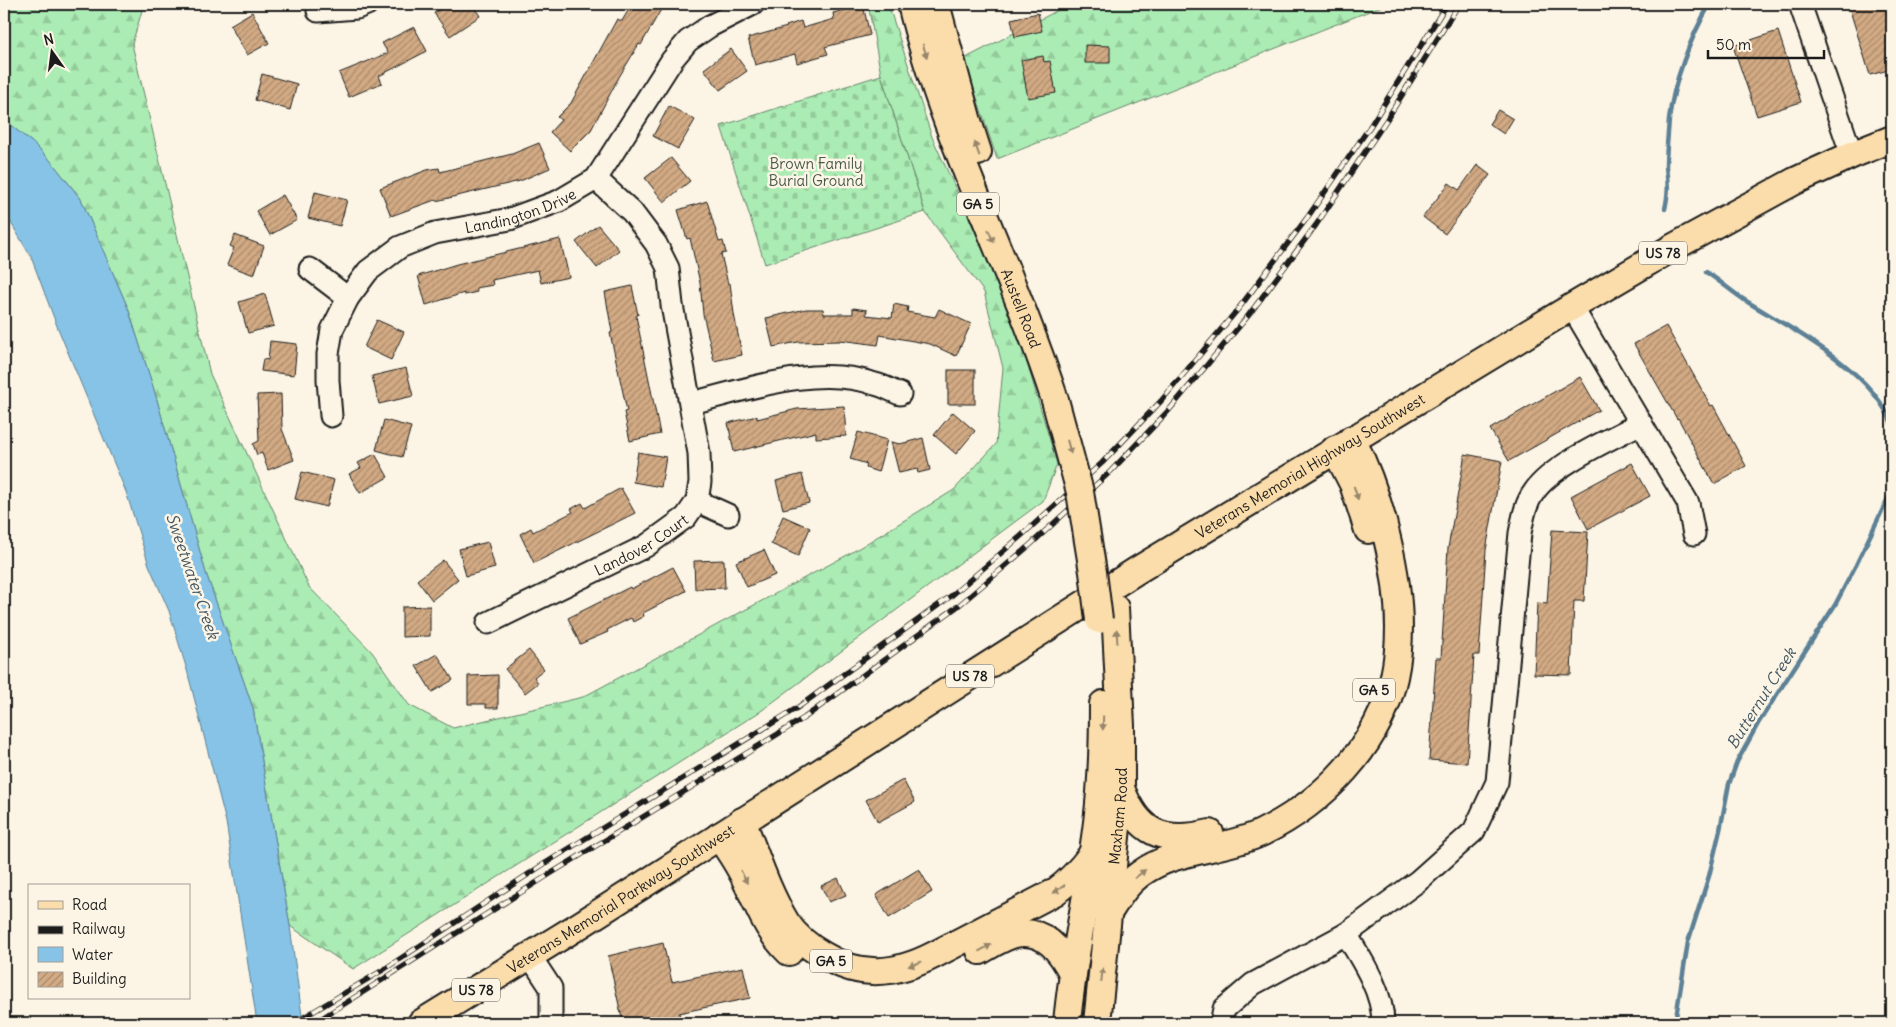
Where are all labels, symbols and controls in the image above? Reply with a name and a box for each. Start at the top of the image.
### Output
north arrow [28,28,78,78]
scale bar [1708,28,1825,60]
text: N [42,29,56,49]
text: 50 m [1716,35,1751,54]
one-way arrow [921,43,929,58]
one-way arrow [973,141,981,156]
park label: Brown Family Burial Ground [768,154,864,190]
street label: Landington Drive [463,184,579,237]
road number: GA 5 [957,192,999,215]
one-way arrow [988,229,996,243]
road number: US 78 [1639,242,1687,264]
street label: Austell Road [997,266,1046,351]
street label: Veterans Memorial Highway Southwest [1192,389,1428,542]
one-way arrow [1065,440,1073,455]
one-way arrow [1352,486,1360,501]
street label: Landover Court [591,509,691,579]
water label: Sweetwater Creek [162,510,224,643]
one-way arrow [1113,628,1121,644]
water label: Butternut Creek [1722,642,1801,752]
road number: US 78 [946,664,994,688]
road number: GA 5 [1353,678,1395,702]
one-way arrow [1099,716,1107,732]
street label: Maxham Road [1104,767,1131,865]
street label: Veterans Memorial Parkway Southwest [503,820,737,977]
one-way arrow [1133,869,1146,880]
one-way arrow [740,871,749,884]
legend [28,884,190,1000]
one-way arrow [1052,884,1065,894]
text: Road [72,895,107,914]
text: Railway [72,919,126,938]
one-way arrow [978,944,992,952]
text: Water [72,945,113,964]
road number: GA 5 [810,949,852,972]
one-way arrow [907,960,922,968]
one-way arrow [1098,966,1106,982]
text: Building [72,969,127,988]
road number: US 78 [452,978,500,1002]

